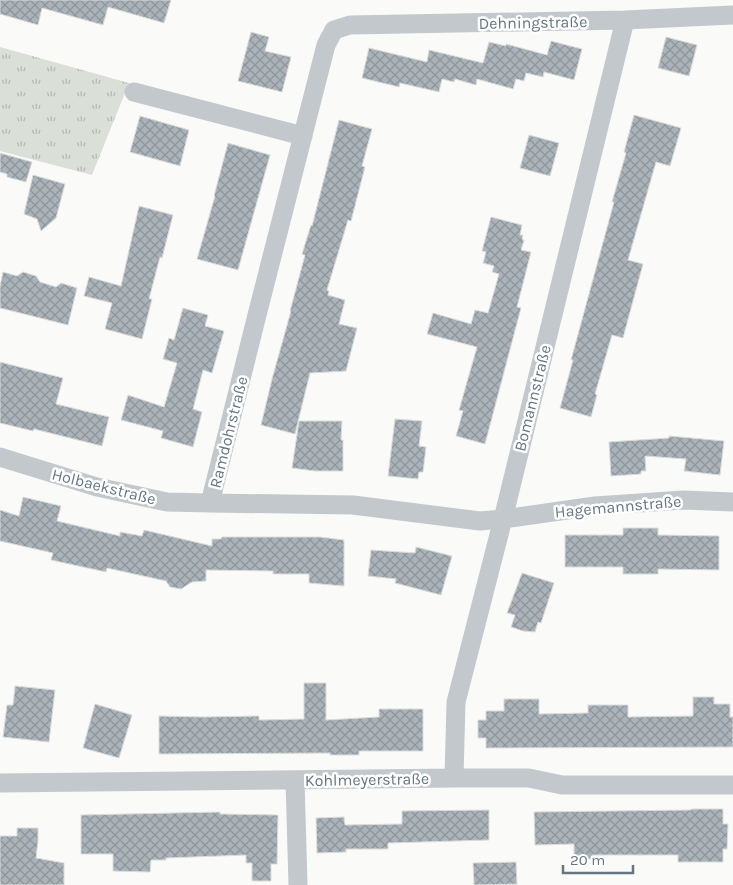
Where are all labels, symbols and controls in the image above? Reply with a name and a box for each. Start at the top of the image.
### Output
street label: Dehningstraße [479,12,587,33]
street label: Bomannstraße [510,343,555,453]
street label: Ramdohrstraße [205,374,252,490]
street label: Holbaekstraße [50,464,158,509]
street label: Hagemannstraße [554,492,682,521]
street label: Kohlmeyerstraße [305,769,429,790]
scale bar [563,842,633,874]
text: 20 m [570,851,605,869]

